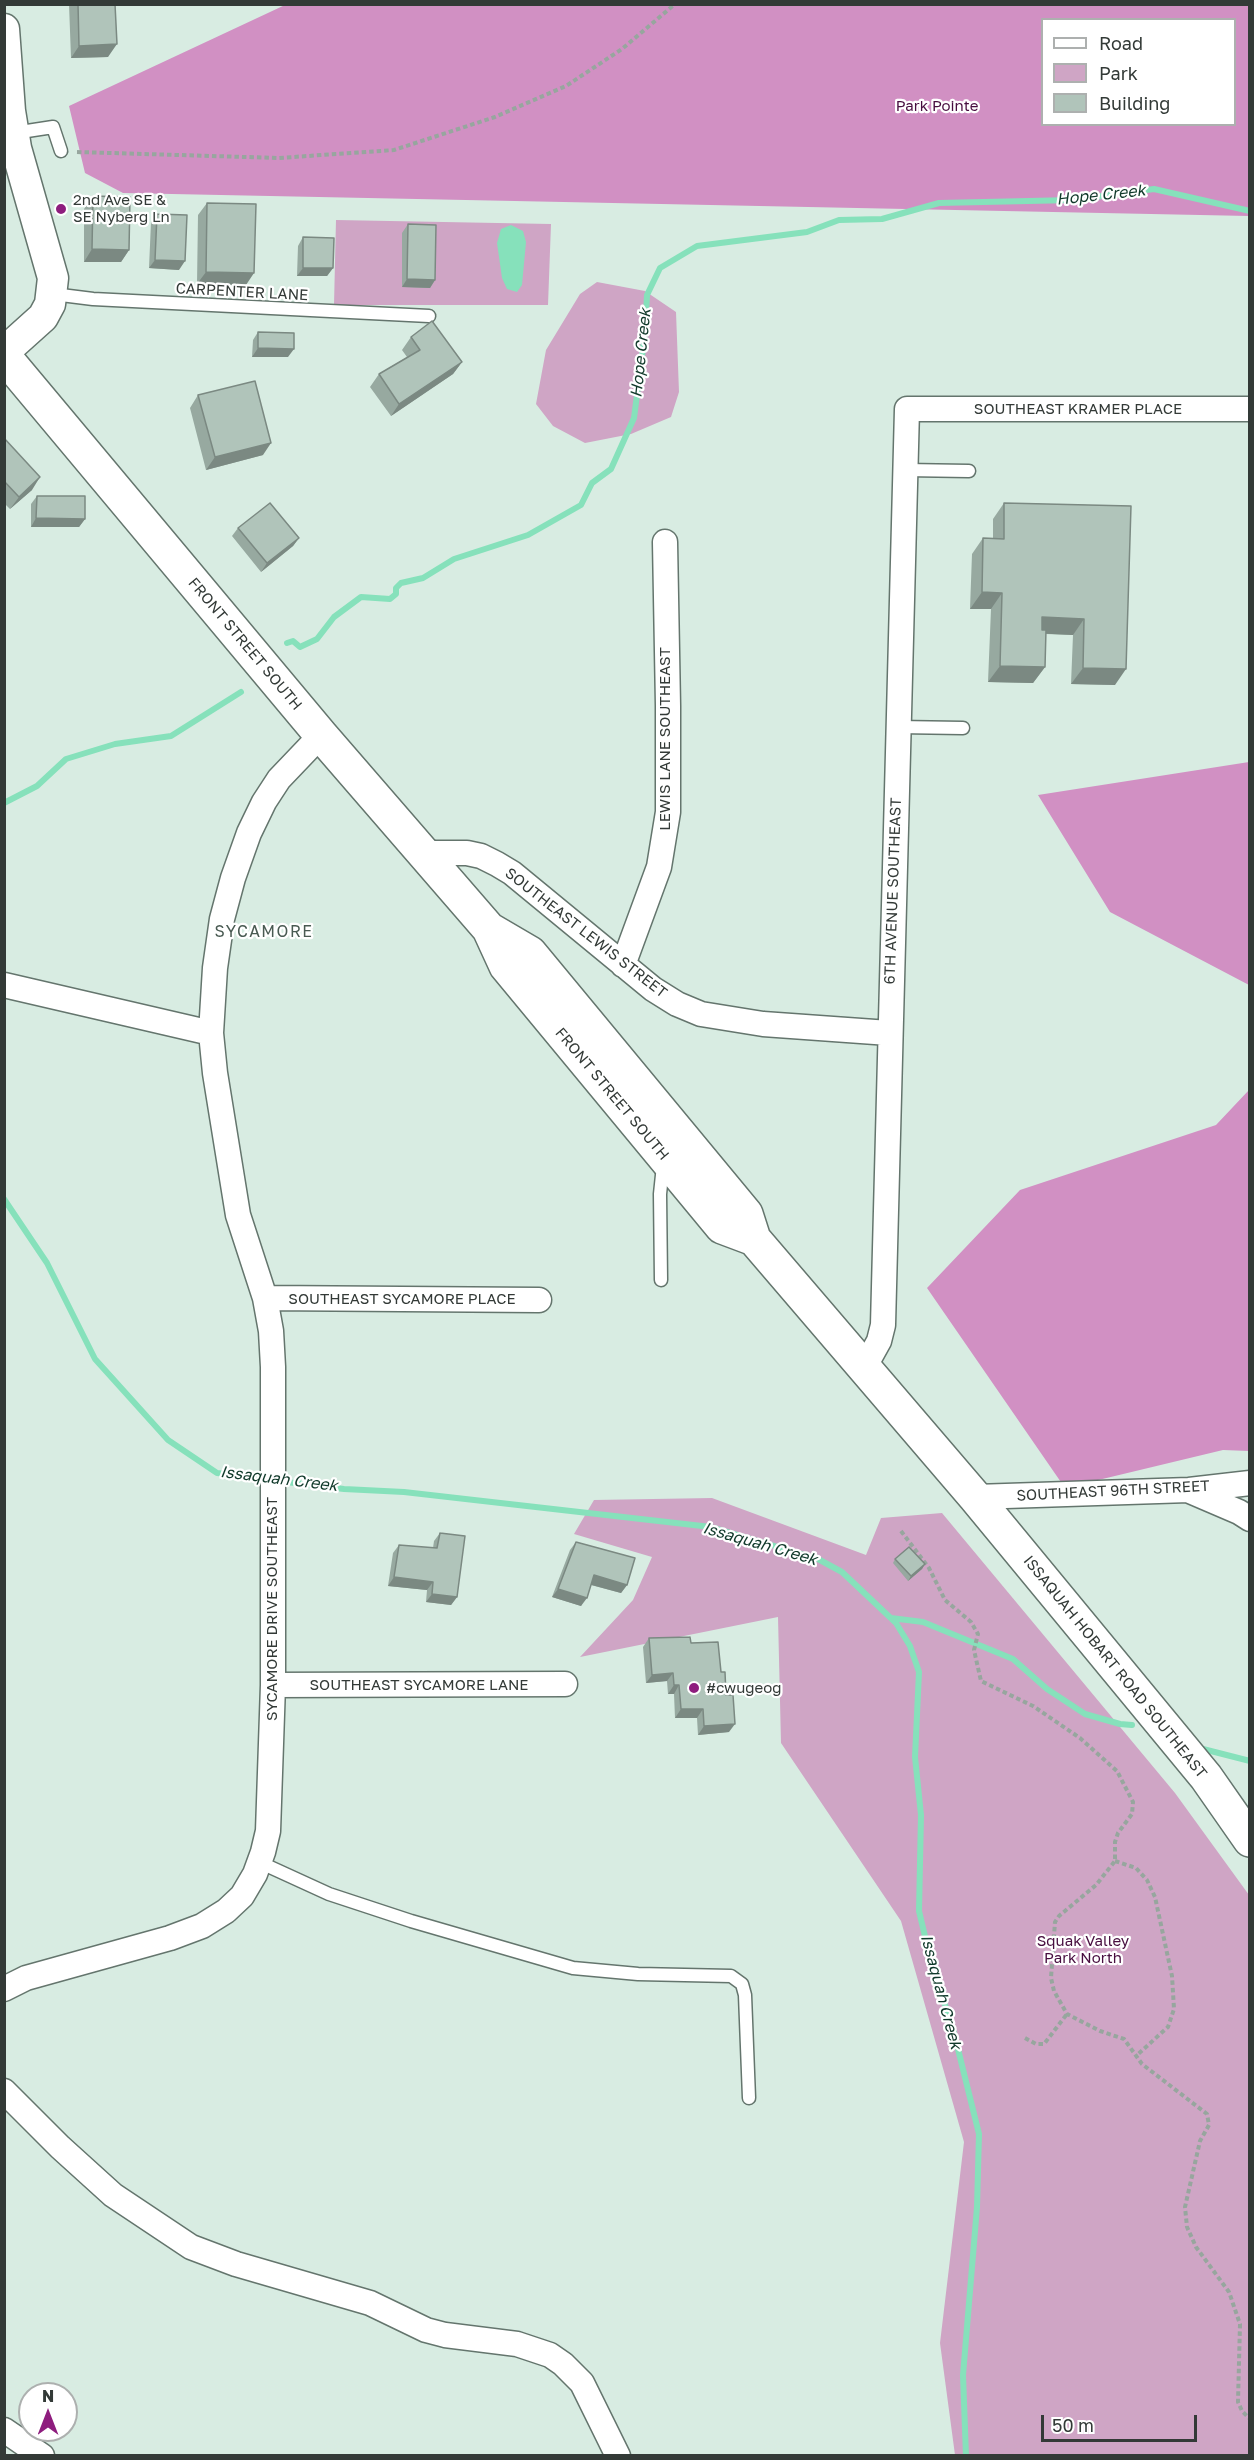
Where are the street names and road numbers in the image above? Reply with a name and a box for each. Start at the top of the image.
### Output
street label: CARPENTER LANE [175,280,309,304]
street label: SOUTHEAST KRAMER PLACE [974,400,1182,418]
street label: FRONT STREET SOUTH [184,574,306,714]
street label: LEWIS LANE SOUTHEAST [656,647,674,831]
street label: 6TH AVENUE SOUTHEAST [881,797,905,985]
street label: SOUTHEAST LEWIS STREET [501,864,671,1002]
street label: FRONT STREET SOUTH [551,1024,673,1164]
street label: SOUTHEAST SYCAMORE PLACE [288,1290,516,1308]
street label: SOUTHEAST 96TH STREET [1016,1477,1210,1505]
street label: SYCAMORE DRIVE SOUTHEAST [263,1497,281,1721]
street label: ISSAQUAH HOBART ROAD SOUTHEAST [1020,1552,1210,1782]
street label: SOUTHEAST SYCAMORE LANE [310,1676,528,1694]

